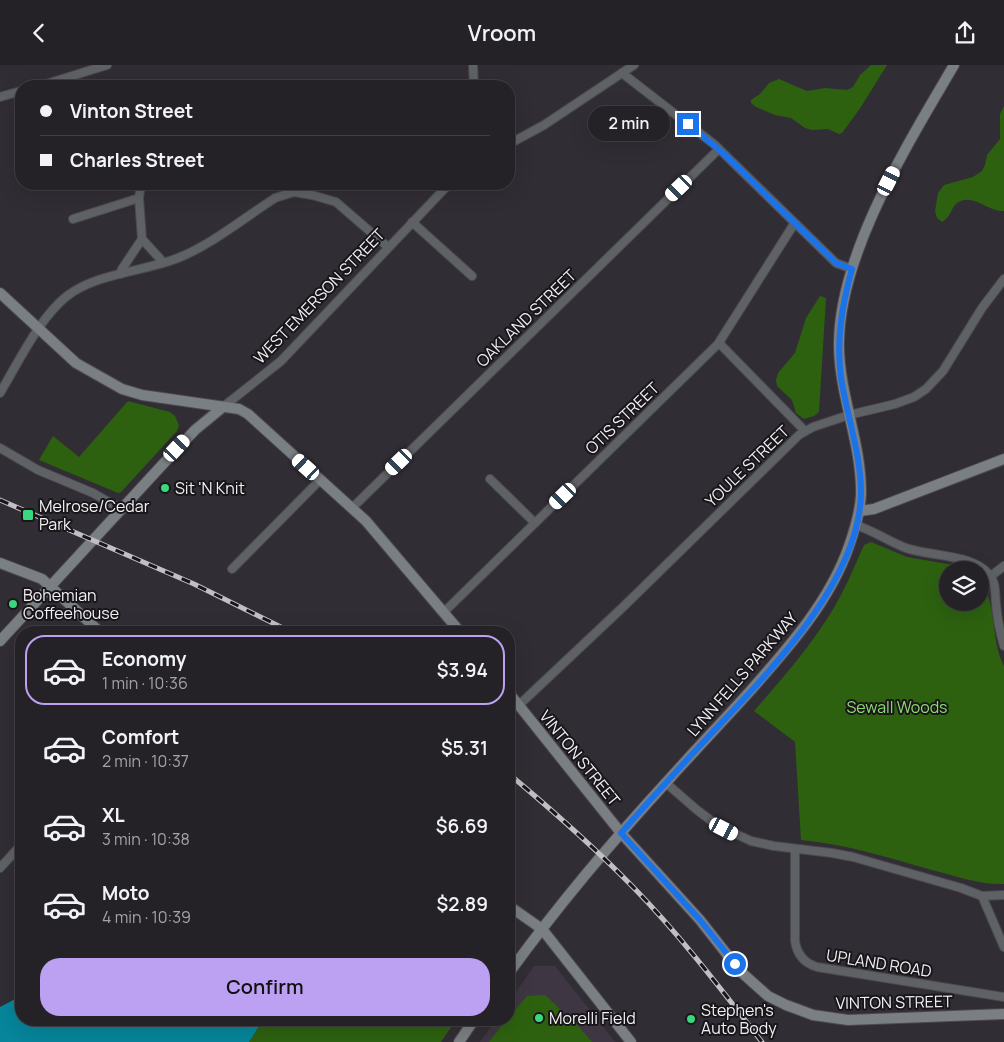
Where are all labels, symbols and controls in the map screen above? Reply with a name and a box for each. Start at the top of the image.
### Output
text: Vroom [468,18,536,48]
icon: back [25,19,53,47]
icon: share [951,19,979,47]
text: Vinton Street [70,98,193,124]
callout: 2 min [588,107,670,141]
text: 2 min [609,112,649,134]
route end [677,113,699,135]
text: Charles Street [70,147,205,173]
car [875,164,902,198]
car [662,172,695,204]
street label: WEST EMERSON STREET [248,223,390,369]
street label: OAKLAND STREET [471,264,581,372]
street label: OTIS STREET [580,377,664,459]
street label: YOULE STREET [700,420,794,512]
car [161,432,192,464]
car [382,446,415,478]
car [289,451,322,483]
place label: Sit 'N Knit [175,477,245,499]
car [546,480,579,512]
marker: Sit 'N Knit [159,482,171,494]
place label: Melrose/Cedar Park [39,495,150,535]
marker: Melrose/Cedar Park [21,508,35,522]
map controls [939,561,989,611]
button: layers [939,561,989,611]
place label: Bohemian Coffeehouse [23,584,119,624]
marker: Bohemian Coffeehouse [7,598,19,610]
street label: LYNN FELLS PARKWAY [682,607,802,741]
text: Economy [102,646,186,672]
icon: car [42,648,87,693]
text: $3.94 [437,657,488,683]
text: 1 min · 10:36 [102,672,188,694]
park label: Sewall Woods [846,696,948,718]
street label: VINTON STREET [535,706,626,811]
text: Comfort [102,724,179,750]
icon: car [42,726,87,771]
text: $5.31 [441,735,488,761]
text: 2 min · 10:37 [102,750,189,772]
text: XL [102,802,125,828]
icon: car [42,804,87,849]
text: $6.69 [436,813,488,839]
car [707,816,740,842]
text: 3 min · 10:38 [102,828,190,850]
text: Moto [102,880,149,906]
icon: car [42,882,87,927]
text: $2.89 [436,891,488,917]
text: 4 min · 10:39 [102,906,191,928]
street label: UPLAND ROAD [825,944,933,982]
route start [724,953,746,975]
button: Confirm [40,958,490,1016]
street label: VINTON STREET [835,990,953,1014]
place label: Stephen's Auto Body [701,999,777,1039]
place label: Morelli Field [549,1007,636,1029]
marker: Morelli Field [533,1012,545,1024]
marker: Stephen's Auto Body [685,1013,697,1025]

